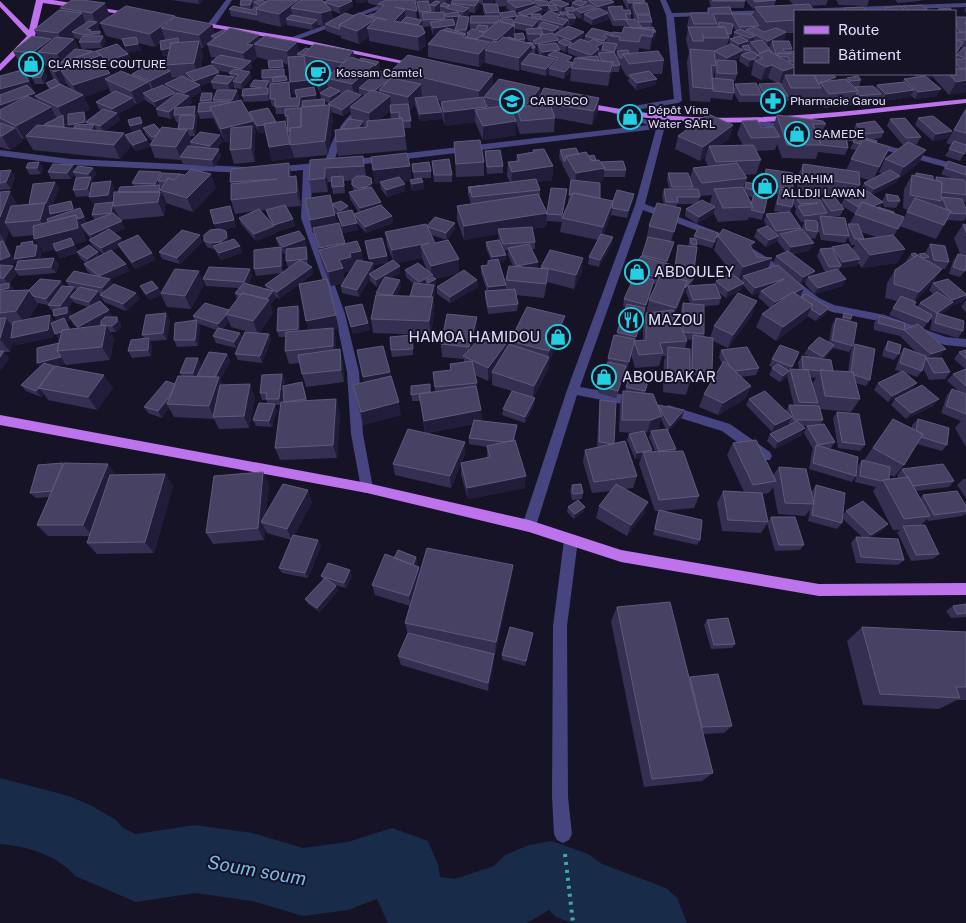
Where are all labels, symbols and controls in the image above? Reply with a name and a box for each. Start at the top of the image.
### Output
legend [794,10,956,75]
text: Route [838,21,879,38]
text: Bâtiment [838,46,901,63]
shop icon: CLARISSE COUTURE [18,51,44,77]
place label: CLARISSE COUTURE [48,57,166,71]
cafe icon: Kossam Camtel [305,60,331,86]
place label: Kossam Camtel [336,66,423,80]
school or university icon: CABUSCO [499,88,525,114]
pharmacy icon: Pharmacie Garou [760,88,786,114]
place label: CABUSCO [530,94,588,108]
place label: Pharmacie Garou [790,94,886,108]
place label: Dépôt Vina Water SARL [648,103,716,131]
shop icon: Dépôt Vina Water SARL [617,104,643,130]
shop icon: SAMEDE [784,121,810,147]
place label: SAMEDE [814,127,864,141]
place label: IBRAHIM ALLDJI LAWAN [782,172,865,200]
shop icon: IBRAHIM ALLDJI LAWAN [752,173,778,199]
shop icon: ABDOULEY [624,259,650,285]
place label: ABDOULEY [654,263,734,280]
restaurant icon: MAZOU [618,307,644,333]
place label: MAZOU [648,311,703,328]
shop icon: HAMOA HAMIDOU [545,324,571,350]
place label: HAMOA HAMIDOU [408,328,540,345]
shop icon: ABOUBAKAR [591,364,617,390]
place label: ABOUBAKAR [622,368,716,385]
water label: Soum soum [206,850,308,890]

